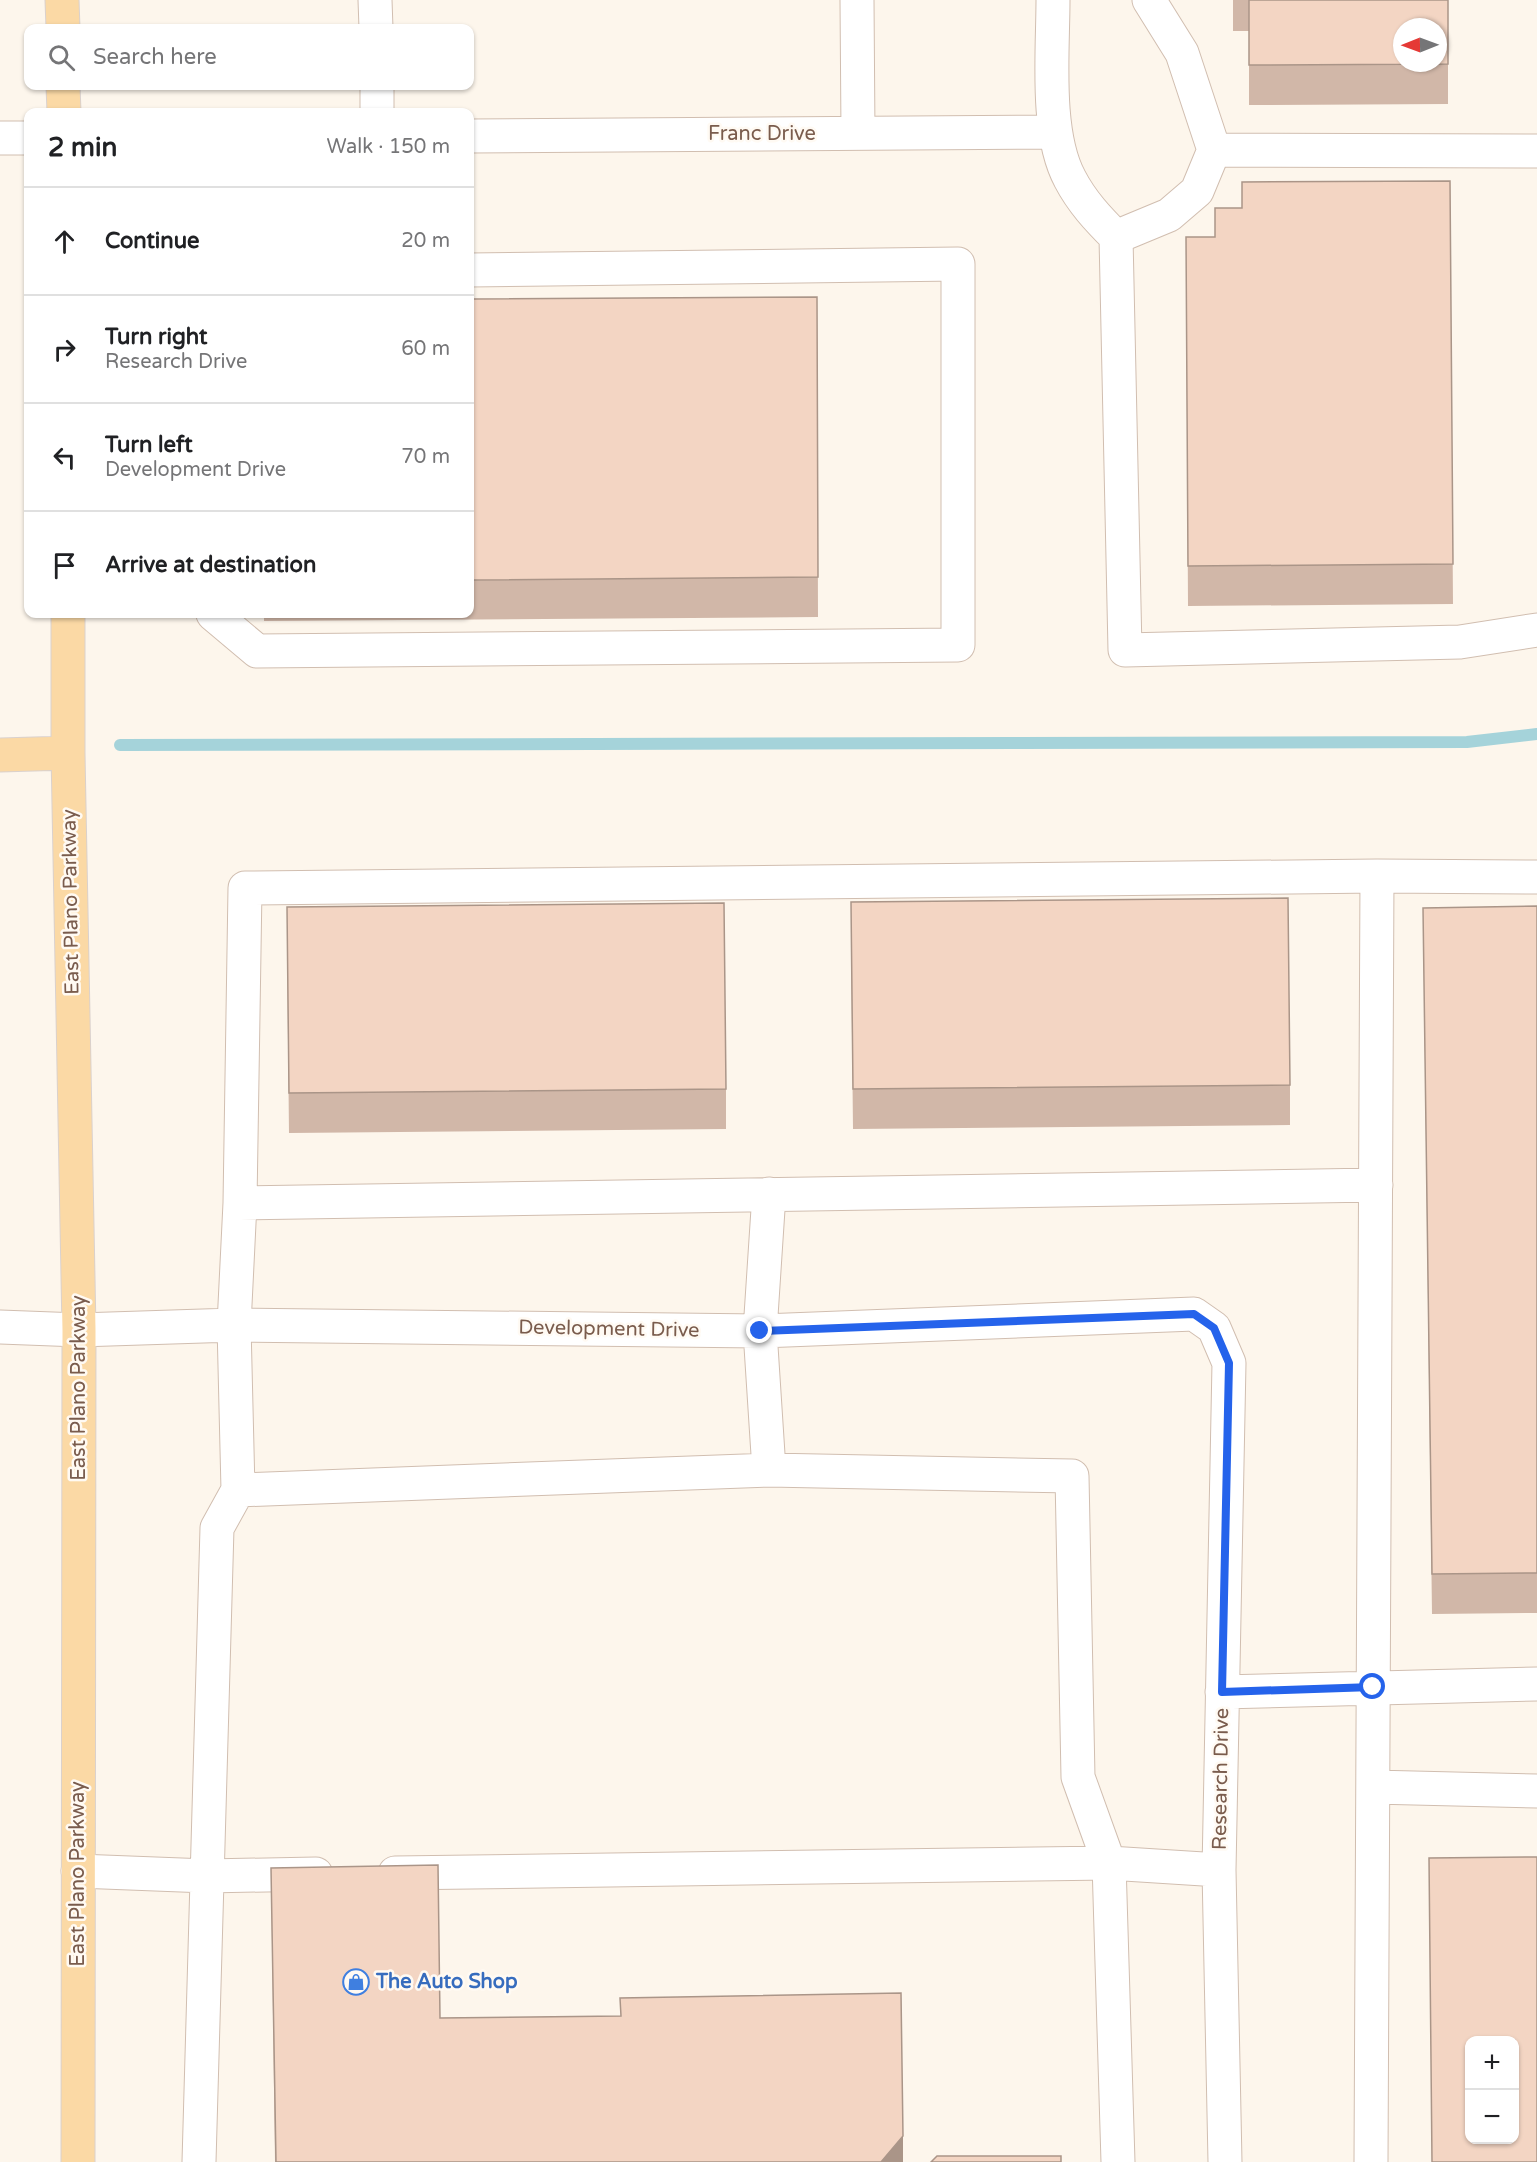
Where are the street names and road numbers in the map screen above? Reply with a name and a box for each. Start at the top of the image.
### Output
street label: Franc Drive [708,122,816,146]
street label: East Plano Parkway [57,809,85,995]
street label: East Plano Parkway [67,1295,91,1481]
street label: Development Drive [518,1315,700,1343]
street label: Research Drive [1208,1708,1234,1850]
street label: East Plano Parkway [66,1781,90,1967]

